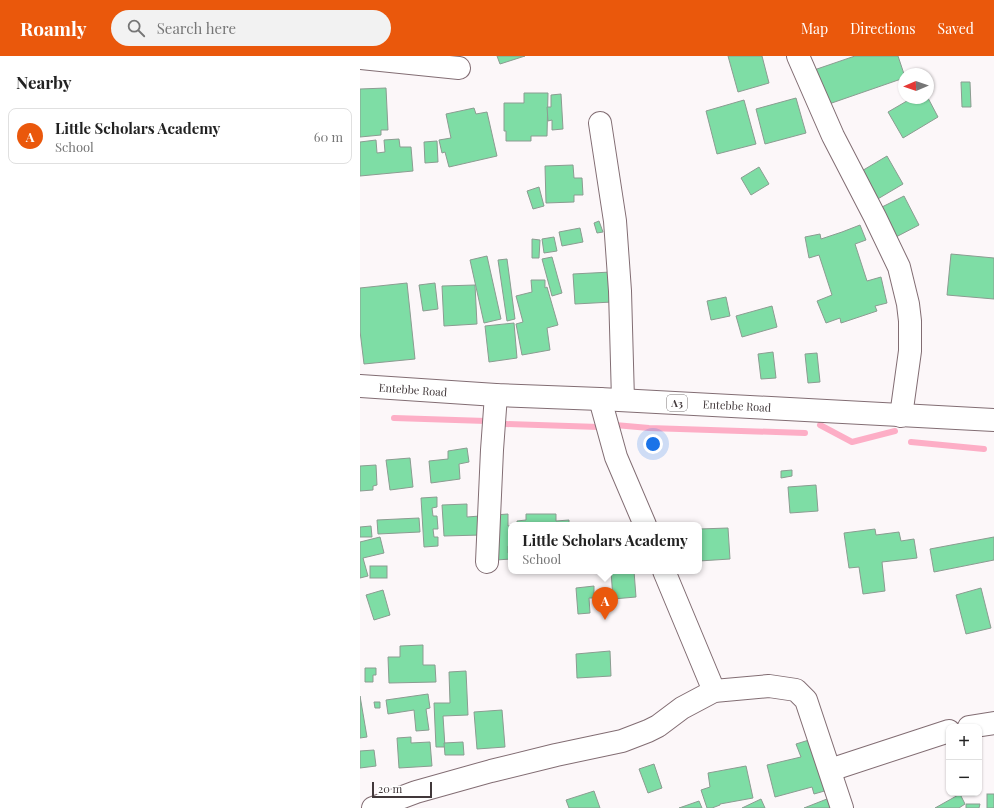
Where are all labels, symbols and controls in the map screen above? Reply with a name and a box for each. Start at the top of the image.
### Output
search box [111,10,391,46]
text: Roamly [20,15,87,41]
icon: search [125,17,147,39]
text: Search here [157,18,236,38]
text: Map [801,19,828,38]
text: Directions [850,19,916,38]
text: Saved [938,19,974,38]
north arrow [898,68,934,104]
text: Nearby [16,71,71,93]
text: Little Scholars Academy [55,118,220,138]
text: A [26,128,34,145]
text: 60 m [314,128,343,145]
text: School [55,138,94,155]
street label: Entebbe Road [378,380,448,399]
road number: A3 [667,395,687,411]
street label: Entebbe Road [702,396,772,415]
your location [643,434,663,454]
popup [508,522,702,574]
text: Little Scholars Academy [522,530,688,550]
text: School [522,550,561,567]
pin: A [592,587,618,620]
map controls [946,724,982,796]
button: + [946,724,982,760]
button: − [946,760,982,796]
scale bar [372,780,432,799]
text: 20 m [378,781,402,796]

